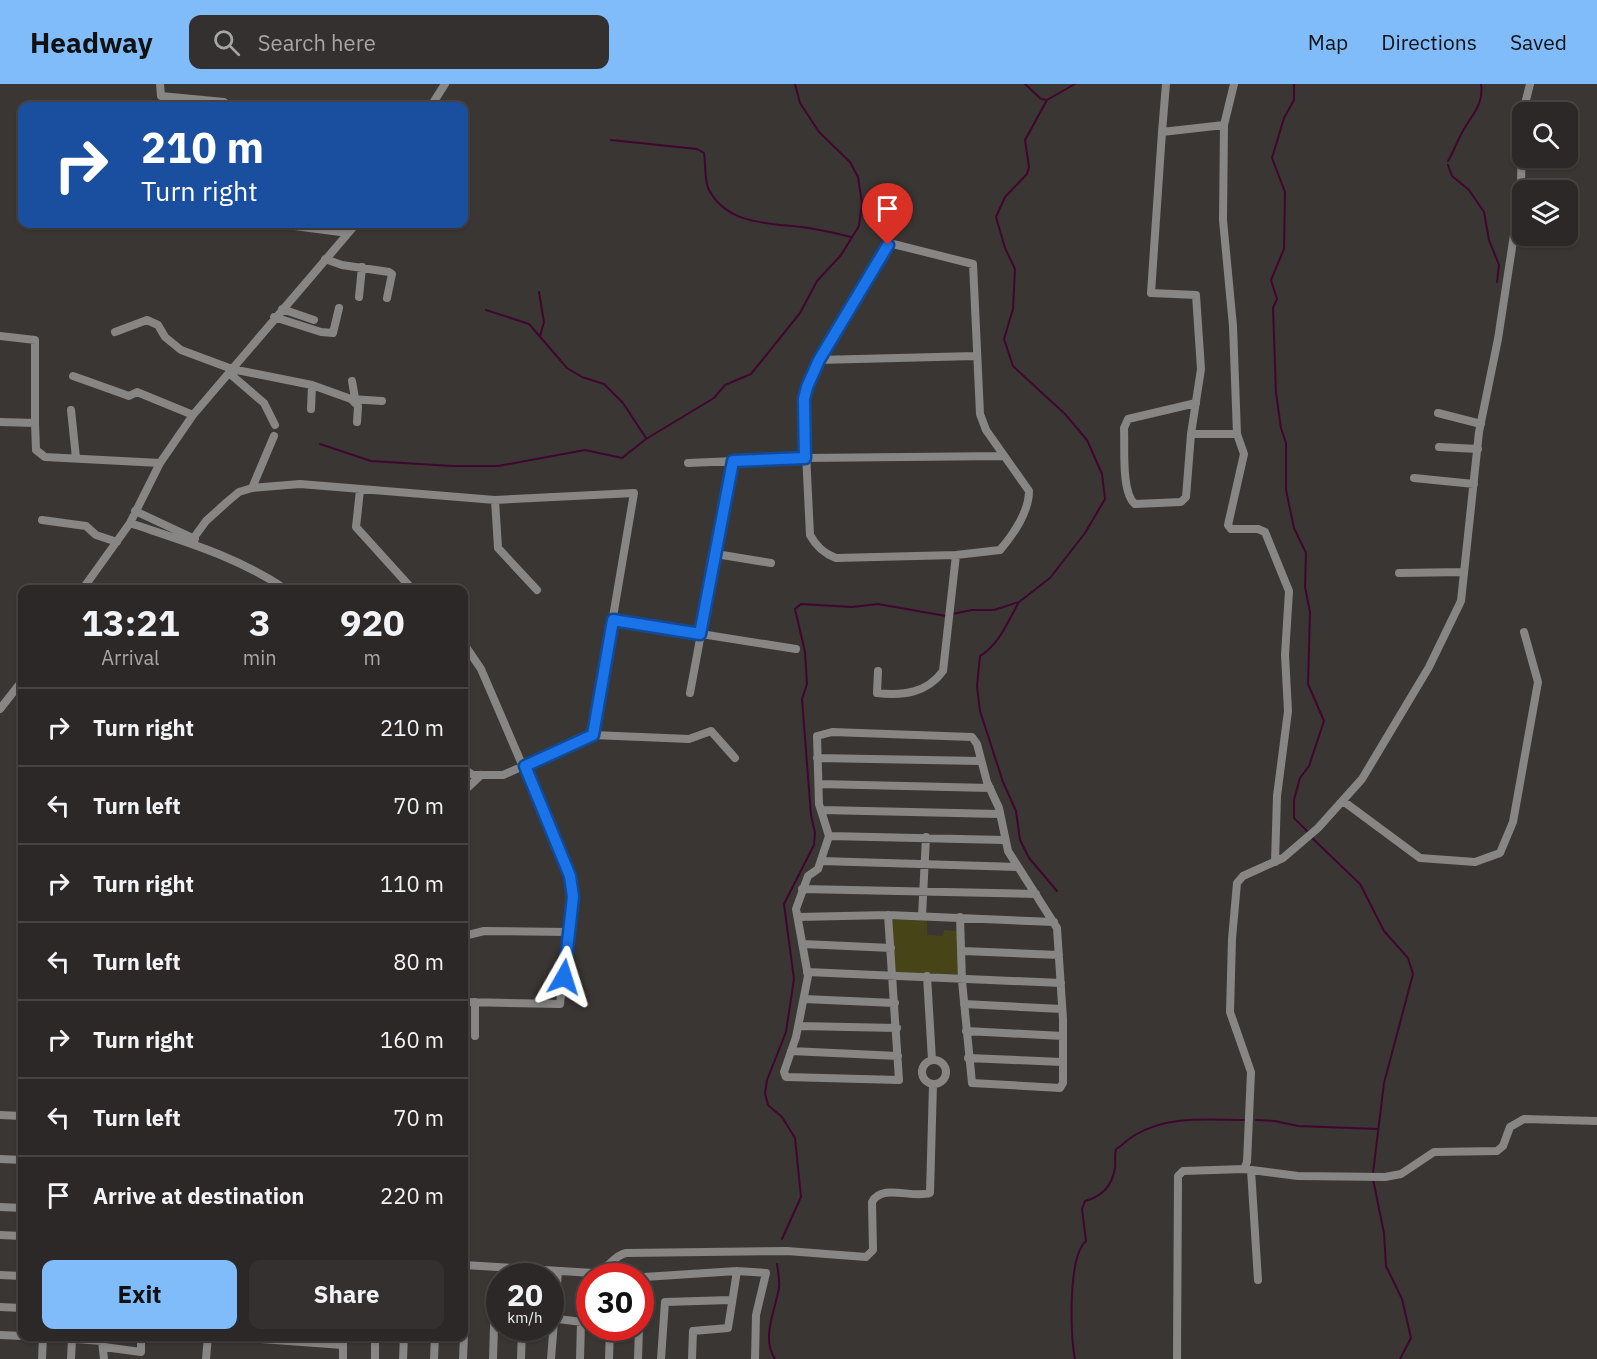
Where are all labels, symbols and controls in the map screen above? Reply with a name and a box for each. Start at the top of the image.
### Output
search box [189,15,609,69]
text: Headway [30,24,153,61]
icon: search [210,26,243,59]
text: Search here [258,28,376,57]
text: Map [1308,28,1348,56]
text: Directions [1381,28,1477,56]
text: Saved [1510,28,1567,56]
map controls [1512,102,1578,246]
button: search [1512,102,1578,168]
text: 210 m [141,120,264,175]
icon: right [42,126,120,204]
text: Turn right [141,173,258,208]
button: layers [1512,180,1578,246]
pin [862,183,913,245]
icon: arrive [871,192,904,225]
text: 13:21 [81,599,180,646]
text: 3 [249,599,271,646]
text: 920 [340,599,405,646]
text: Arrival [101,644,160,671]
text: min [243,644,277,671]
text: m [364,644,381,671]
icon: right [42,711,75,744]
text: Turn right [93,713,194,742]
text: 210 m [380,713,444,742]
icon: left [42,789,75,822]
text: Turn left [93,791,181,820]
text: 70 m [393,791,444,820]
icon: right [42,867,75,900]
text: Turn right [93,869,194,898]
text: 110 m [380,869,444,898]
icon: left [42,945,75,978]
position arrow [532,945,596,1009]
text: Turn left [93,947,181,976]
text: 80 m [393,947,444,976]
icon: right [42,1023,75,1056]
text: Turn right [93,1025,194,1054]
text: 160 m [380,1025,444,1054]
icon: left [42,1101,75,1134]
text: Turn left [93,1103,181,1132]
text: 70 m [393,1103,444,1132]
icon: arrive [42,1179,75,1212]
text: Arrive at destination [93,1181,304,1210]
text: 220 m [380,1181,444,1210]
button: Exit [42,1260,237,1329]
button: Share [249,1260,444,1329]
speed limit sign: 30 [576,1263,654,1341]
text: 20 [507,1275,543,1314]
text: km/h [507,1308,543,1327]

